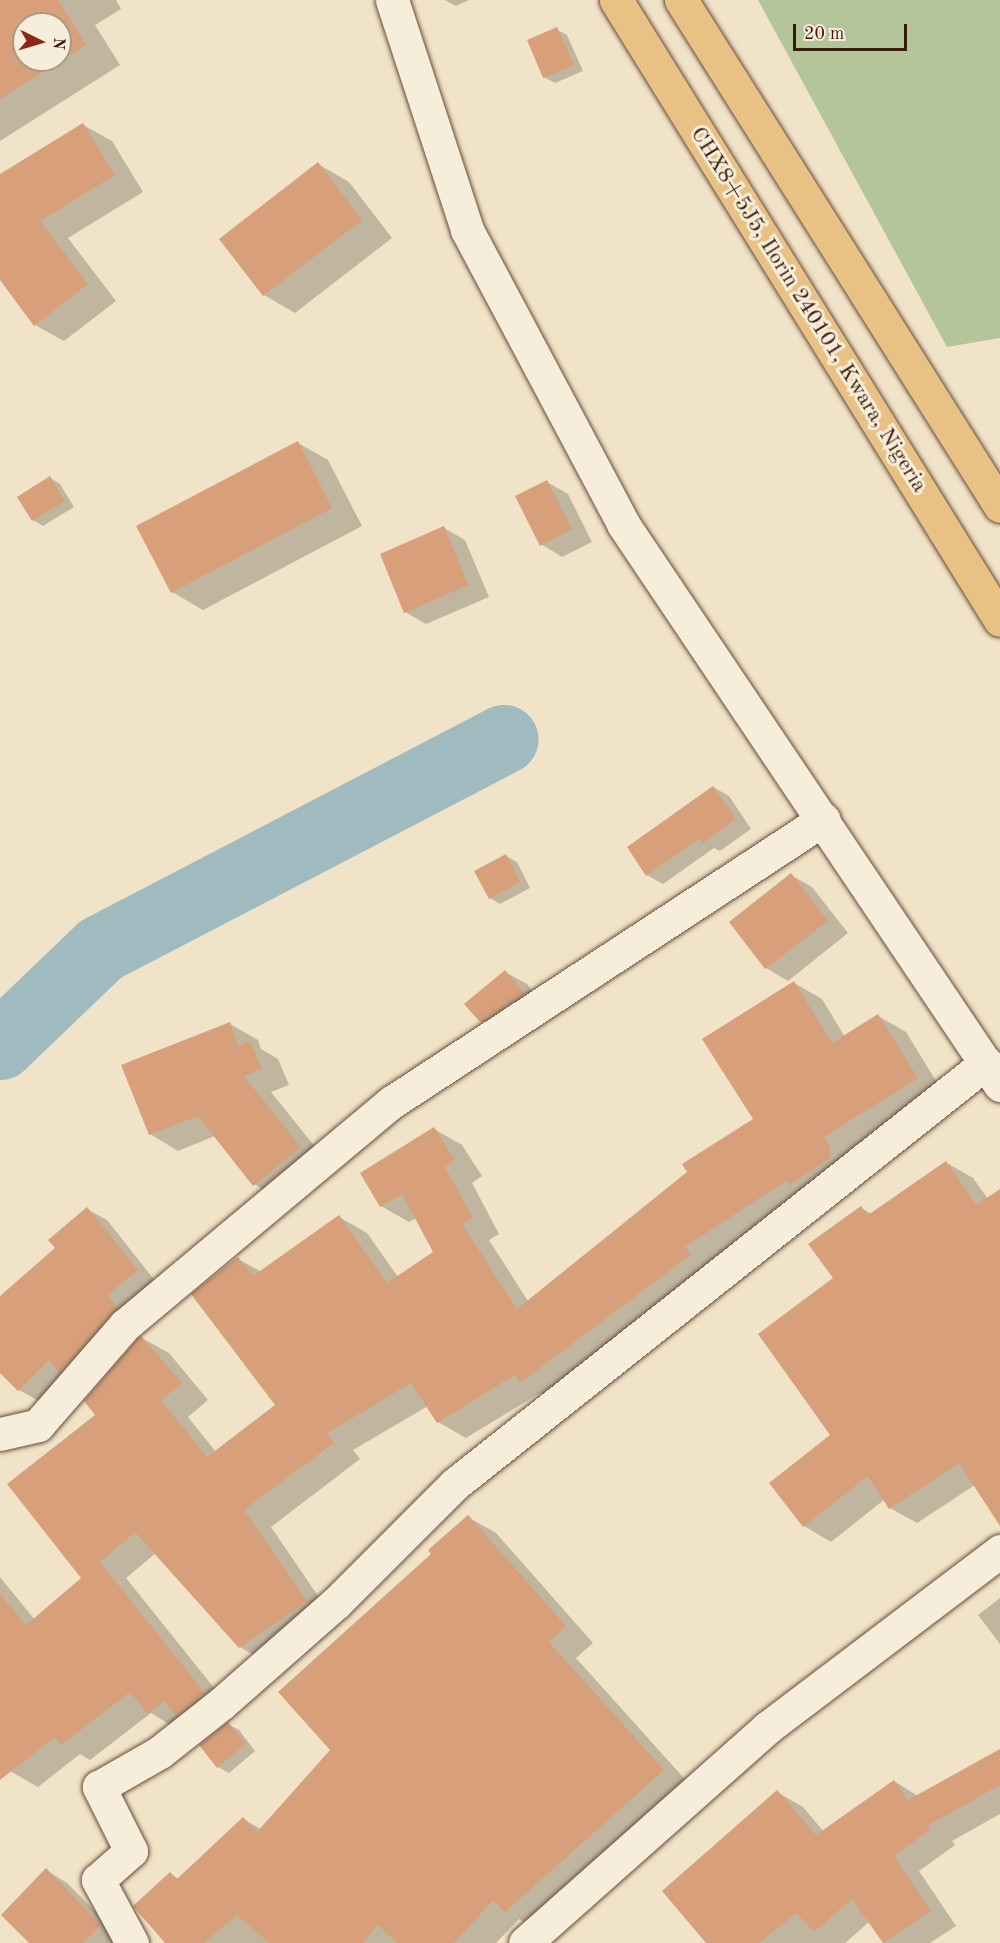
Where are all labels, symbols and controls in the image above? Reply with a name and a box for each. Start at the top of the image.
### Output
north arrow [12,12,72,72]
scale bar [796,12,910,50]
text: 20 m [804,25,844,43]
text: N [49,37,66,50]
street label: CHX8+5J5, Ilorin 240101, Kwara, Nigeria [684,122,932,498]

